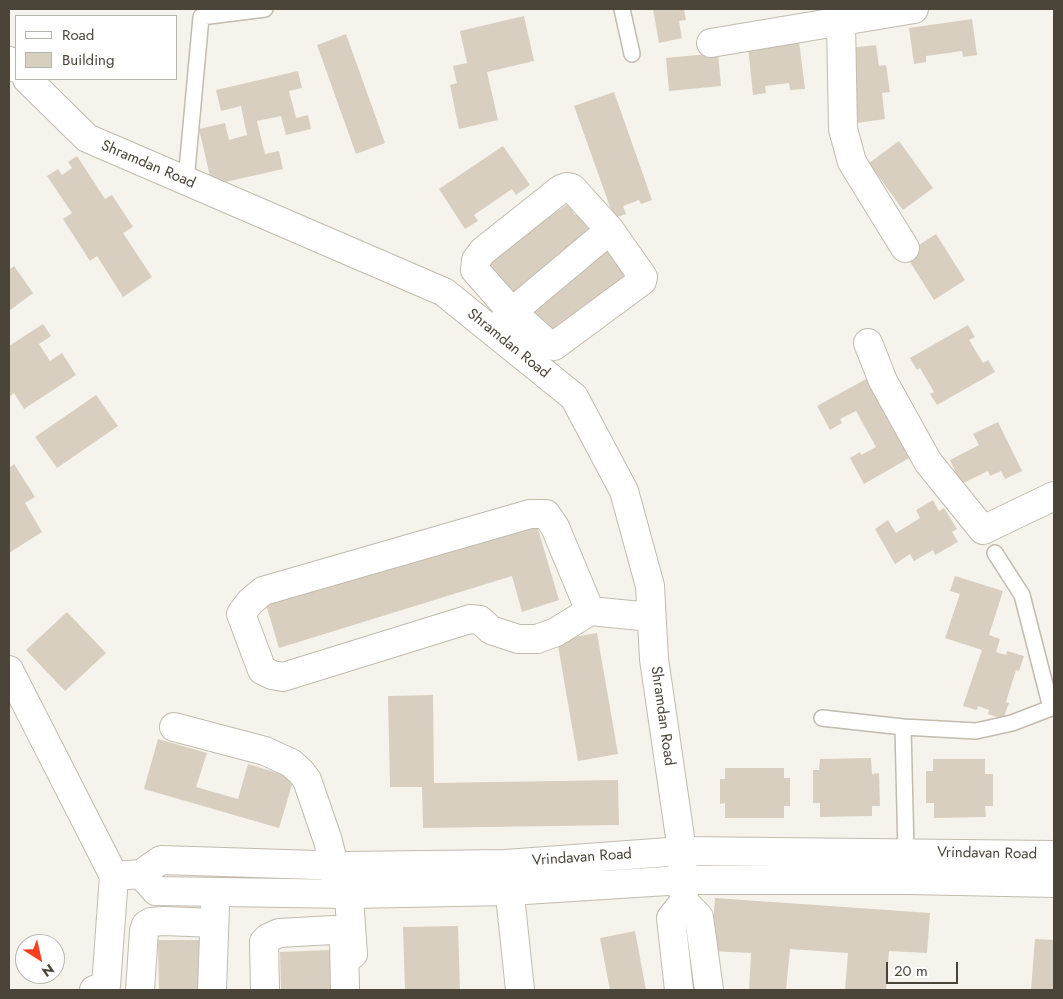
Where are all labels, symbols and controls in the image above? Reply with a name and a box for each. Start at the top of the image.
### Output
legend [15,15,178,80]
text: Road [62,24,94,46]
text: Building [62,49,114,71]
street label: Shramdan Road [98,137,198,193]
street label: Shramdan Road [463,305,553,383]
street label: Shramdan Road [646,665,678,767]
street label: Vrindavan Road [937,844,1037,864]
street label: Vrindavan Road [531,846,633,870]
north arrow [15,934,65,984]
scale bar [888,952,960,984]
text: N [38,959,58,982]
text: 20 m [894,960,928,982]

